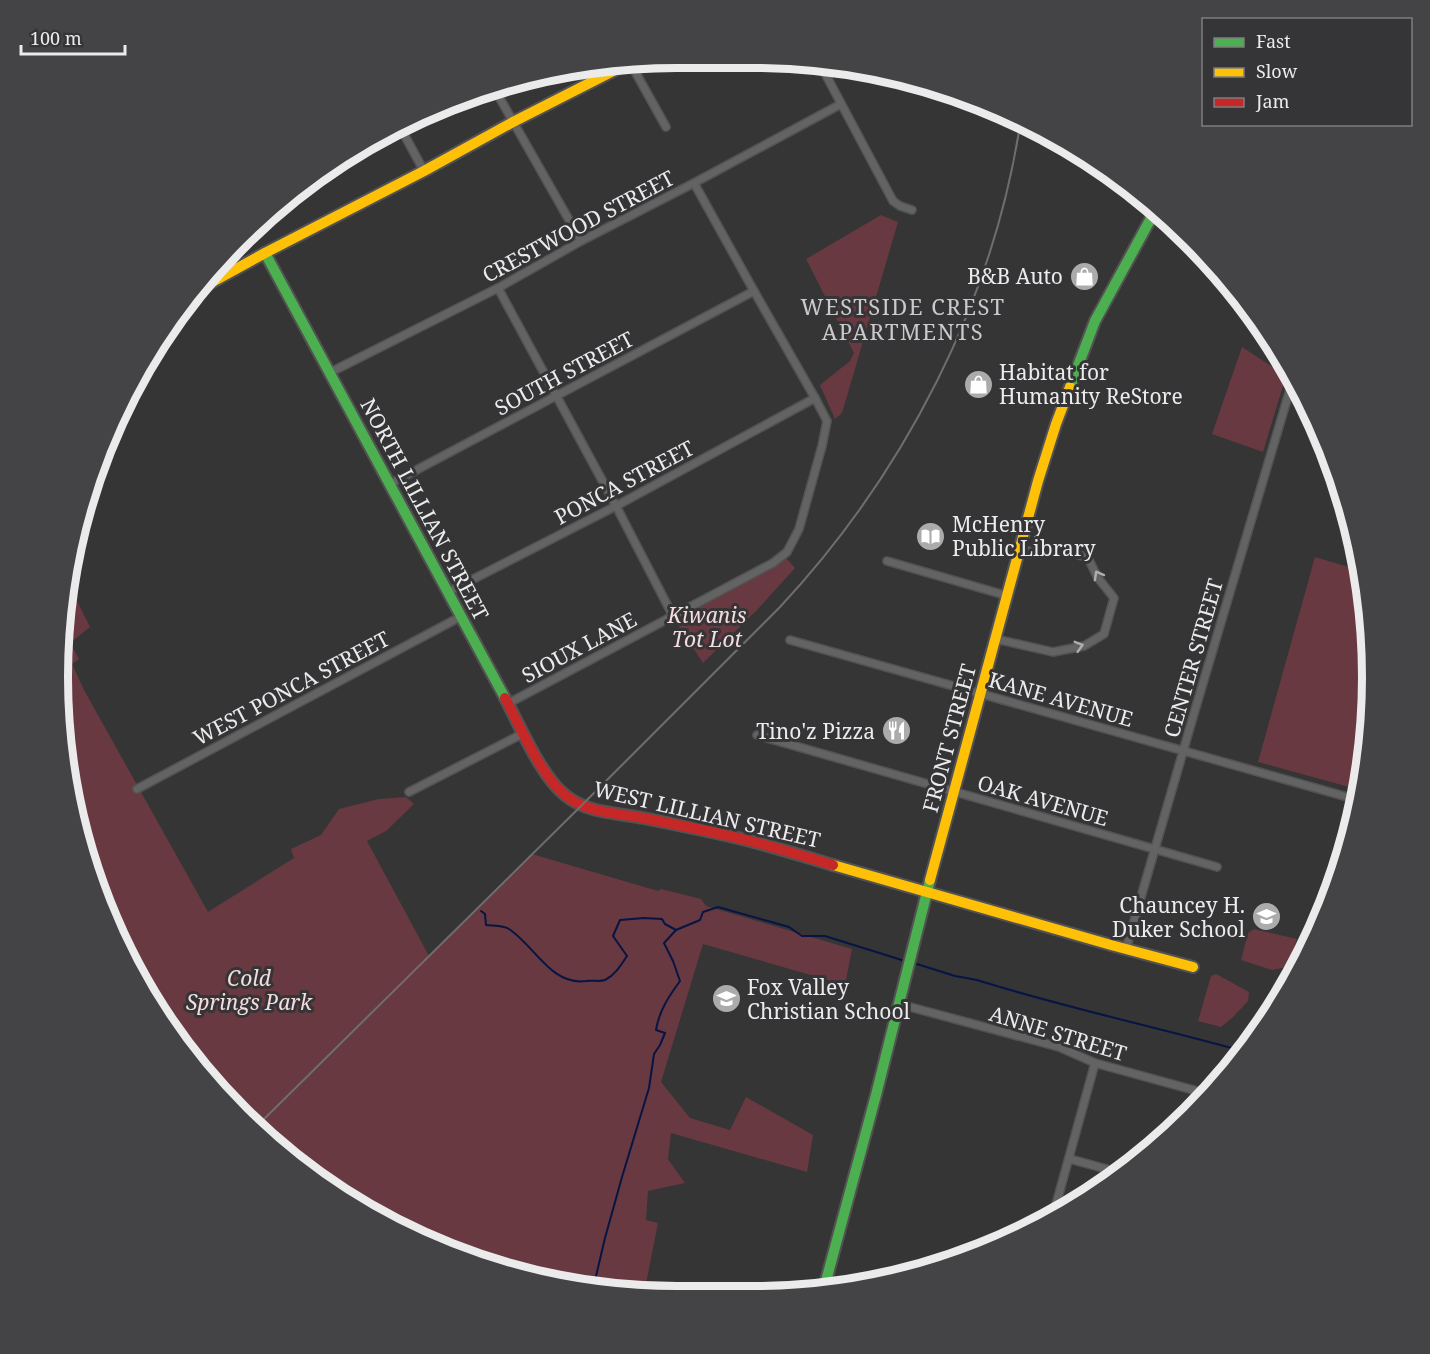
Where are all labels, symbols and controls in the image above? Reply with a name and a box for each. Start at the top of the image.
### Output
scale bar [21,18,124,56]
legend [1202,18,1412,126]
text: 100 m [30,26,82,50]
text: Fast [1256,29,1291,53]
text: Slow [1256,59,1298,83]
text: Jam [1255,89,1290,113]
street label: CRESTWOOD STREET [477,163,679,289]
shop icon: B&B Auto [1068,260,1100,292]
place label: B&B Auto [967,262,1063,290]
district label: WESTSIDE CREST APARTMENTS [801,291,1005,346]
street label: SOUTH STREET [490,324,639,421]
place label: Habitat for Humanity ReStore [999,358,1183,410]
shop icon: Habitat for Humanity ReStore [962,368,994,400]
street label: NORTH LILLIAN STREET [355,393,496,625]
street label: PONCA STREET [549,433,699,531]
place label: McHenry Public Library [952,510,1096,562]
library icon: McHenry Public Library [915,520,947,552]
one-way arrow [1094,571,1105,581]
street label: CENTER STREET [1157,575,1229,741]
park label: Kiwanis Tot Lot [666,601,747,653]
street label: SIOUX LANE [517,605,641,689]
street label: WEST PONCA STREET [188,624,394,752]
one-way arrow [1073,641,1084,653]
street label: FRONT STREET [916,661,982,815]
street label: KANE AVENUE [986,665,1136,733]
restaurant icon: Tino'z Pizza [880,715,912,747]
place label: Tino'z Pizza [756,717,875,745]
street label: OAK AVENUE [974,768,1112,832]
street label: WEST LILLIAN STREET [591,774,823,854]
place label: Chauncey H. Duker School [1112,891,1245,943]
school or university icon: Chauncey H. Duker School [1250,901,1282,933]
park label: Cold Springs Park [186,964,313,1016]
place label: Fox Valley Christian School [747,973,911,1025]
school or university icon: Fox Valley Christian School [710,983,742,1015]
street label: ANNE STREET [986,999,1130,1067]

